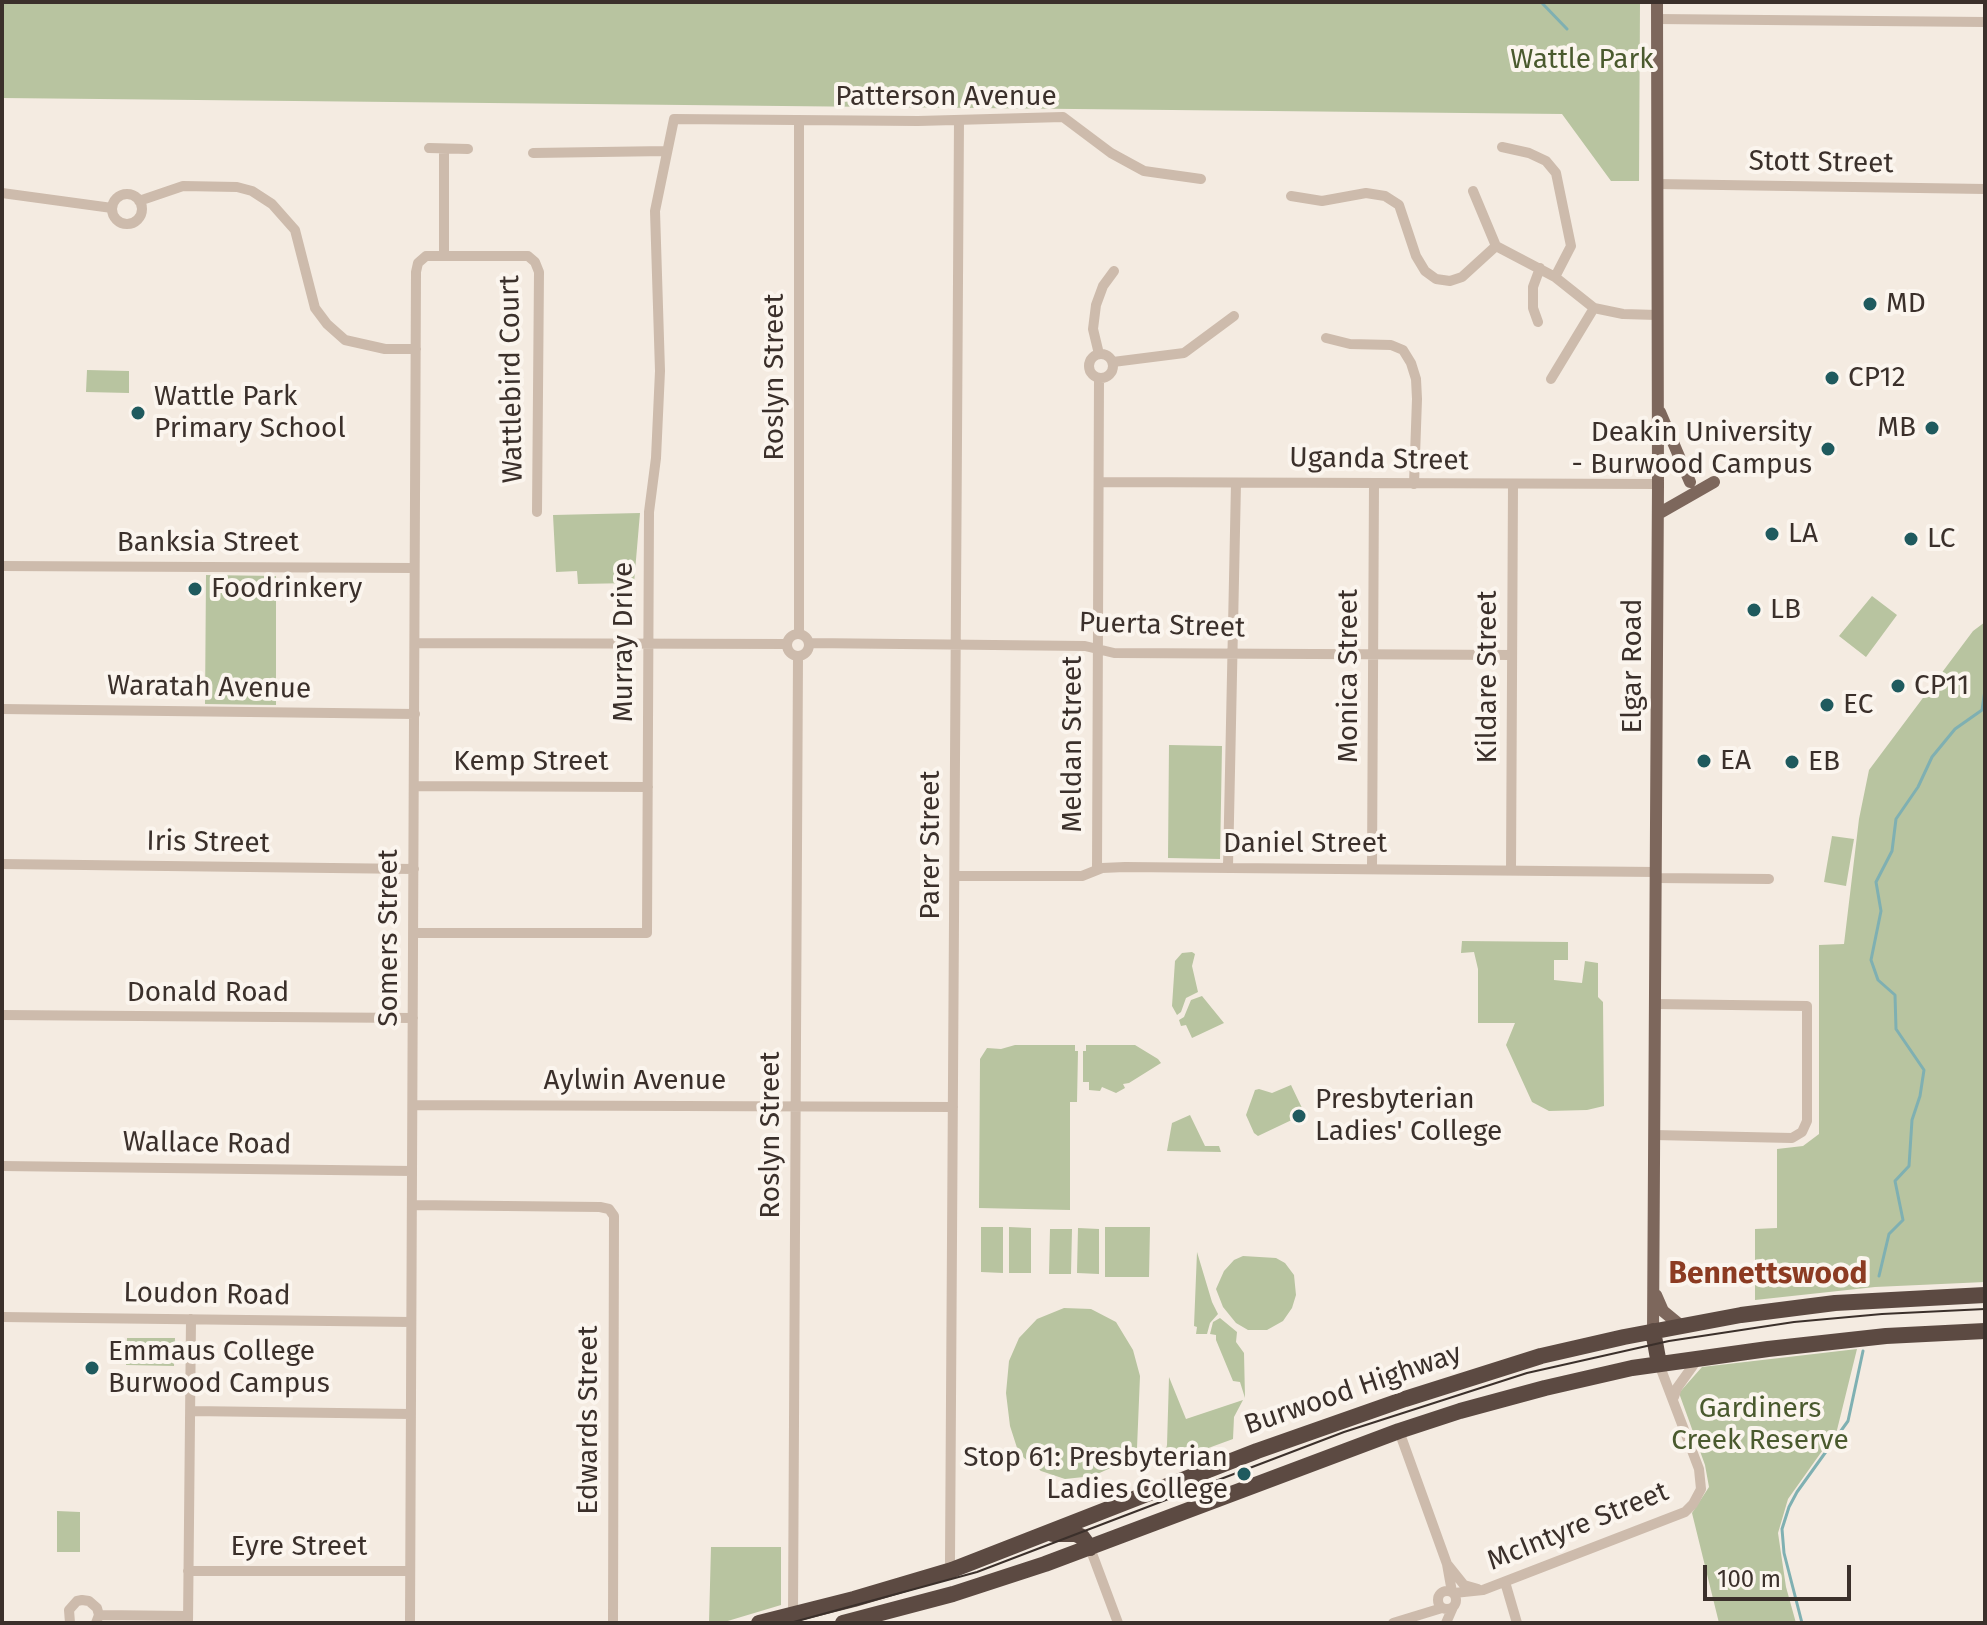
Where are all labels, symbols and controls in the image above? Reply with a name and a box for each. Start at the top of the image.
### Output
park label: Wattle Park [1510,43,1654,77]
street label: Patterson Avenue [835,80,1057,114]
street label: Stott Street [1748,145,1894,181]
street label: Wattlebird Court [493,275,531,483]
place label: MD [1886,287,1926,321]
street label: Roslyn Street [758,293,792,461]
marker: MD [1861,295,1879,313]
place label: CP12 [1848,361,1906,395]
marker: CP12 [1823,369,1841,387]
place label: Wattle Park Primary School [154,380,346,446]
marker: Wattle Park Primary School [129,404,147,422]
place label: MB [1877,411,1916,445]
place label: Deakin University - Burwood Campus [1572,416,1812,482]
marker: MB [1923,419,1941,437]
marker: Deakin University - Burwood Campus [1819,440,1837,458]
street label: Uganda Street [1289,442,1469,478]
place label: LA [1788,517,1818,551]
place label: LC [1927,522,1955,556]
marker: LA [1763,525,1781,543]
street label: Banksia Street [117,526,299,560]
marker: LC [1902,530,1920,548]
street label: Murray Drive [607,562,641,722]
place label: Foodrinkery [211,572,362,606]
marker: Foodrinkery [186,580,204,598]
street label: Monica Street [1332,589,1366,763]
street label: Kildare Street [1471,590,1505,764]
place label: LB [1770,593,1801,627]
street label: Elgar Road [1616,598,1650,734]
marker: LB [1745,601,1763,619]
street label: Puerta Street [1078,606,1246,646]
street label: Meldan Street [1056,656,1090,832]
street label: Waratah Avenue [106,669,312,707]
place label: CP11 [1914,669,1969,703]
marker: CP11 [1889,677,1907,695]
place label: EC [1843,688,1873,722]
marker: EC [1818,696,1836,714]
place label: EA [1720,744,1751,778]
street label: Kemp Street [453,745,609,779]
place label: EB [1808,745,1840,779]
marker: EA [1695,752,1713,770]
marker: EB [1783,753,1801,771]
street label: Parer Street [914,770,948,920]
street label: Iris Street [146,825,270,861]
street label: Daniel Street [1223,827,1387,861]
street label: Somers Street [372,849,406,1027]
street label: Donald Road [127,976,289,1010]
street label: Roslyn Street [754,1051,788,1219]
street label: Aylwin Avenue [544,1064,726,1098]
place label: Presbyterian Ladies' College [1315,1083,1502,1149]
marker: Presbyterian Ladies' College [1290,1107,1308,1125]
street label: Wallace Road [122,1126,292,1162]
district label: Bennettswood [1668,1257,1868,1293]
street label: Loudon Road [123,1277,291,1313]
street label: Edwards Street [572,1325,606,1515]
place label: Emmaus College Burwood Campus [108,1335,330,1401]
street label: Burwood Highway [1240,1337,1466,1443]
marker: Emmaus College Burwood Campus [83,1359,101,1377]
park label: Gardiners Creek Reserve [1671,1392,1849,1458]
place label: Stop 61: Presbyterian Ladies College [963,1441,1228,1507]
marker: Stop 61: Presbyterian Ladies College [1235,1465,1253,1483]
street label: McIntyre Street [1483,1475,1673,1579]
street label: Eyre Street [231,1530,367,1564]
scale bar [1707,1549,1855,1599]
text: 100 m [1717,1565,1781,1593]

